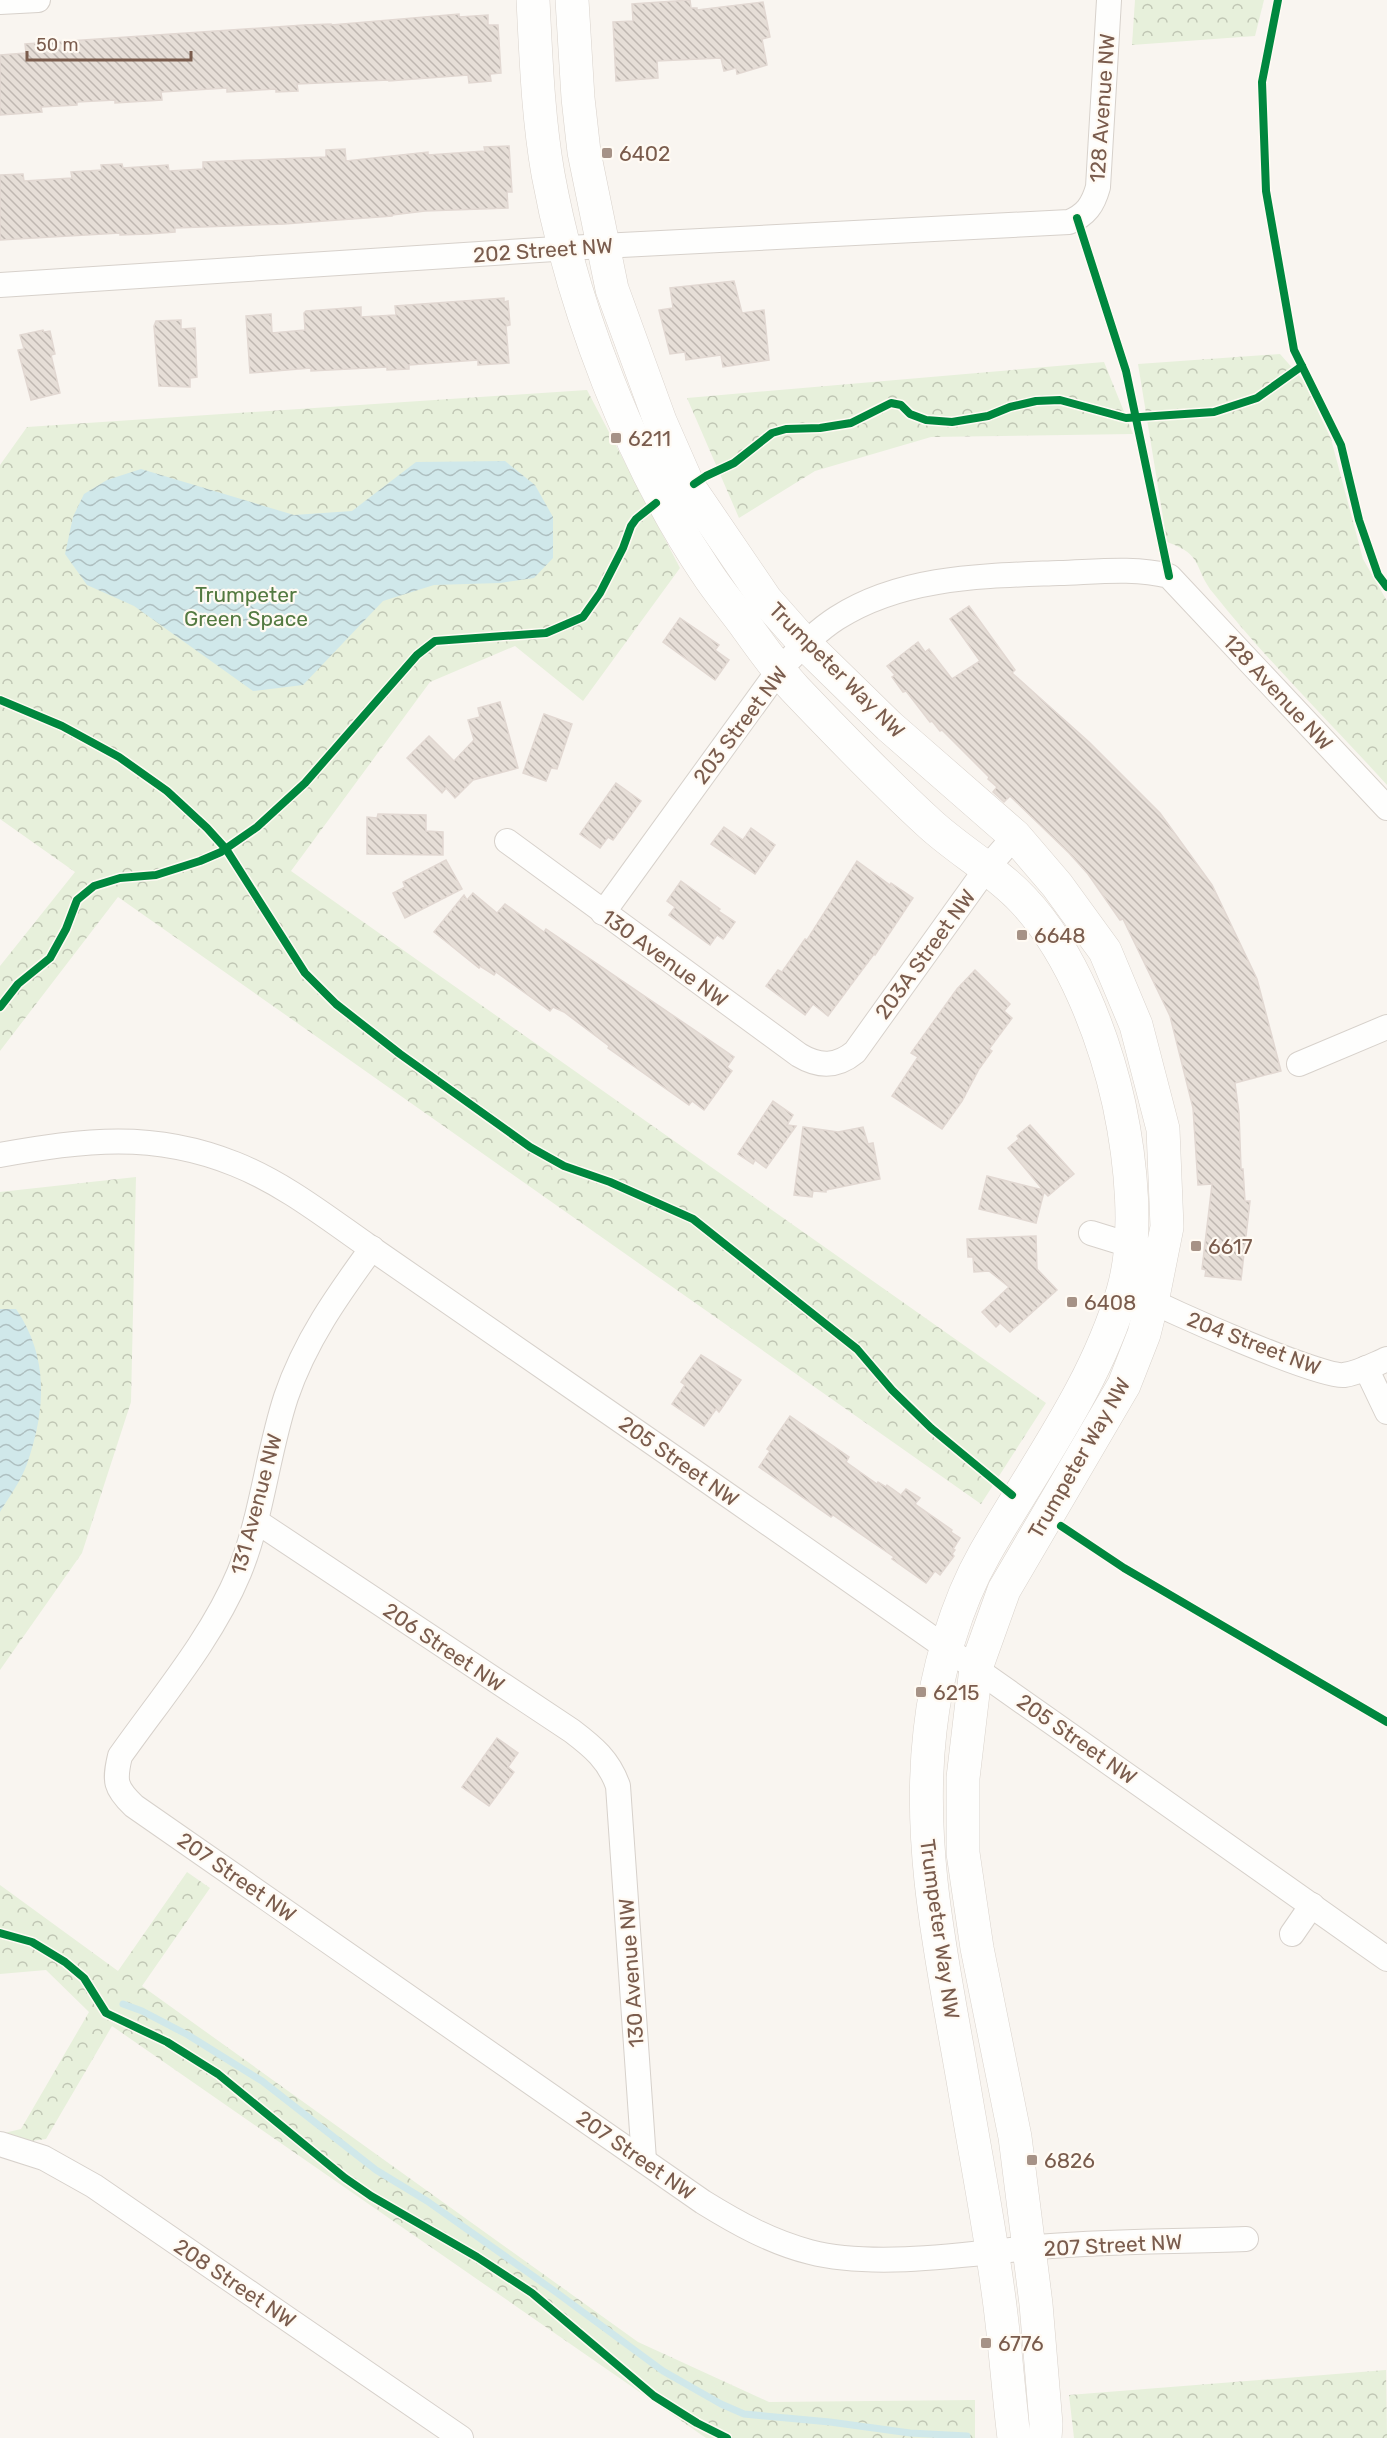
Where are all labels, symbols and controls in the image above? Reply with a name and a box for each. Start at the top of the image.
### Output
scale bar [27,24,190,62]
street label: 128 Avenue NW [1084,33,1120,183]
text: 50 m [36,34,79,56]
place label: 6402 [619,141,670,166]
marker: 6402 [600,146,614,160]
street label: 202 Street NW [472,233,614,267]
place label: 6211 [628,426,671,451]
marker: 6211 [609,431,623,445]
park label: Trumpeter Green Space [184,582,308,631]
street label: Trumpeter Way NW [764,597,910,743]
street label: 128 Avenue NW [1218,629,1338,755]
street label: 203 Street NW [688,661,792,789]
street label: 203A Street NW [870,884,980,1024]
street label: 130 Avenue NW [597,904,733,1012]
place label: 6648 [1034,923,1086,948]
marker: 6648 [1015,928,1029,942]
place label: 6617 [1208,1234,1253,1259]
marker: 6617 [1189,1239,1203,1253]
place label: 6408 [1084,1290,1136,1315]
marker: 6408 [1065,1295,1079,1309]
street label: 204 Street NW [1184,1306,1324,1380]
street label: Trumpeter Way NW [1023,1373,1135,1543]
street label: 205 Street NW [614,1410,744,1512]
street label: 131 Avenue NW [225,1431,287,1577]
street label: 206 Street NW [379,1597,509,1697]
place label: 6215 [933,1680,979,1705]
marker: 6215 [914,1685,928,1699]
street label: 205 Street NW [1012,1688,1142,1790]
street label: 207 Street NW [173,1827,301,1927]
street label: Trumpeter Way NW [915,1837,965,2021]
street label: 130 Avenue NW [613,1897,649,2049]
street label: 207 Street NW [572,2105,700,2205]
place label: 6826 [1044,2148,1095,2173]
marker: 6826 [1025,2153,1039,2167]
street label: 207 Street NW [1043,2229,1183,2261]
street label: 208 Street NW [169,2233,301,2333]
place label: 6776 [998,2331,1044,2356]
marker: 6776 [979,2336,993,2350]

